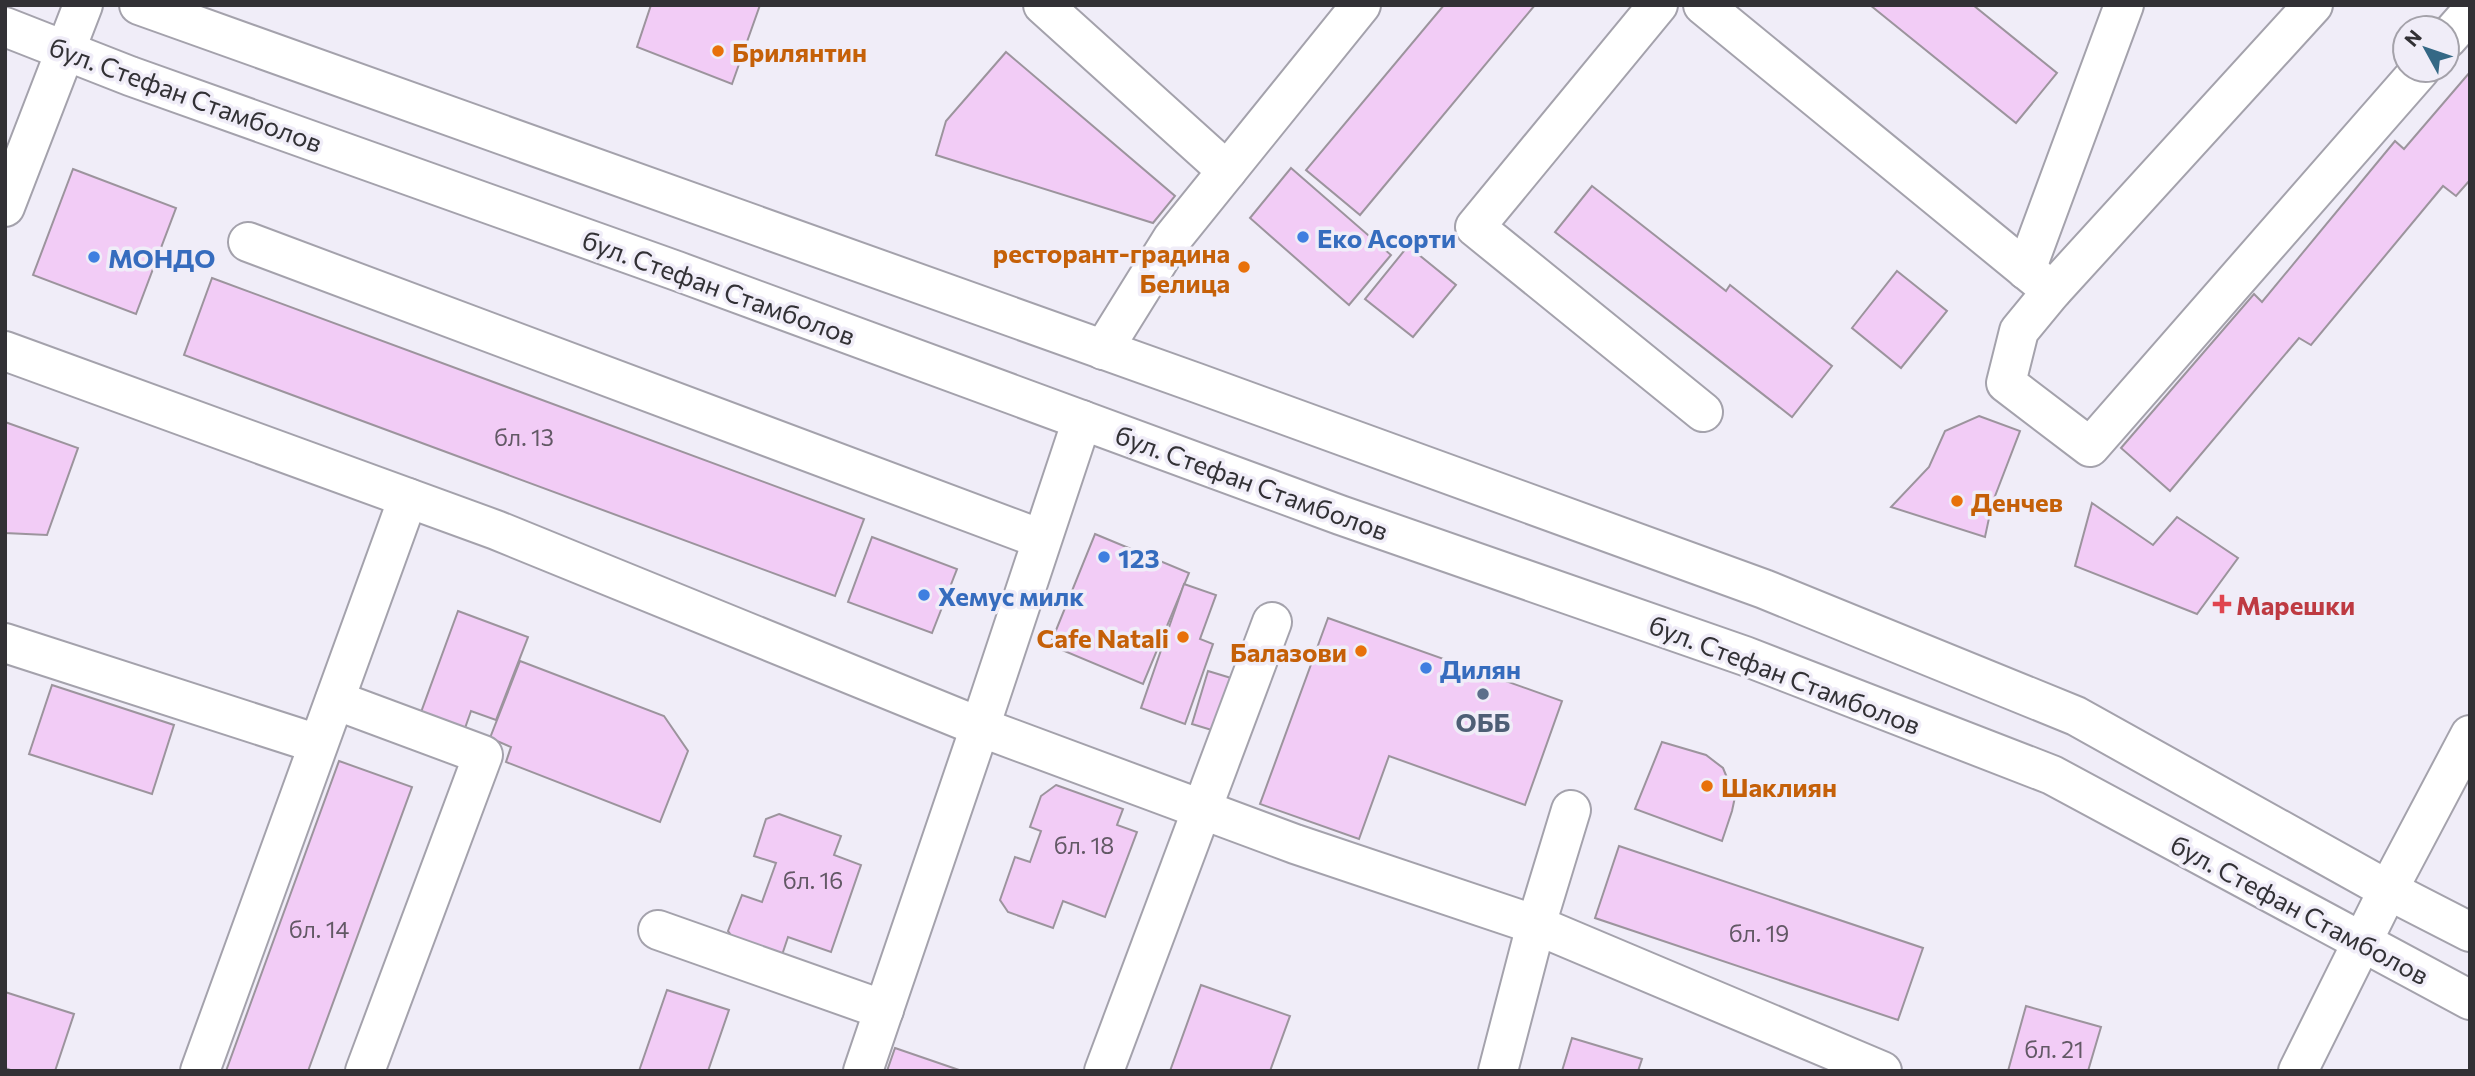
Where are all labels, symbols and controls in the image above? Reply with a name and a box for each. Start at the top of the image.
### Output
north arrow [2391,14,2461,84]
text: N [2399,25,2426,51]
street label: бул. Стефан Стамболов [45,30,327,158]
place label: Брилянтин [732,36,867,67]
marker: Брилянтин [710,43,726,59]
place label: Еко Асорти [1317,222,1456,253]
street label: бул. Стефан Стамболов [578,223,860,351]
marker: Еко Асорти [1295,229,1311,245]
place label: ресторант-градина Белица [993,237,1230,298]
place label: МОНДО [108,242,215,273]
marker: МОНДО [86,249,102,265]
marker: ресторант-градина Белица [1236,259,1252,275]
street label: бул. Стефан Стамболов [1111,418,1393,546]
house number: бл. 13 [494,423,554,451]
place label: Денчев [1971,486,2063,517]
marker: Денчев [1949,493,1965,509]
place label: 123 [1118,542,1160,573]
marker: 123 [1096,549,1112,565]
place label: Хемус милк [938,580,1084,611]
marker: Хемус милк [916,587,932,603]
place label: Марешки [2236,589,2355,620]
marker: Марешки [2214,596,2230,612]
street label: бул. Стефан Стамболов [1645,608,1925,740]
place label: Cafe Natali [1036,622,1169,653]
marker: Cafe Natali [1175,629,1191,645]
place label: Балазови [1230,636,1347,667]
marker: Балазови [1353,643,1369,659]
place label: Дилян [1440,653,1521,684]
marker: Дилян [1418,660,1434,676]
marker: ОББ [1475,686,1491,702]
place label: ОББ [1456,706,1511,737]
place label: Шаклиян [1721,771,1837,802]
marker: Шаклиян [1699,778,1715,794]
street label: бул. Стефан Стамболов [2166,828,2434,990]
house number: бл. 18 [1054,831,1114,859]
house number: бл. 16 [783,866,843,894]
house number: бл. 14 [289,915,349,943]
house number: бл. 19 [1729,919,1789,947]
house number: бл. 21 [2024,1035,2084,1063]

